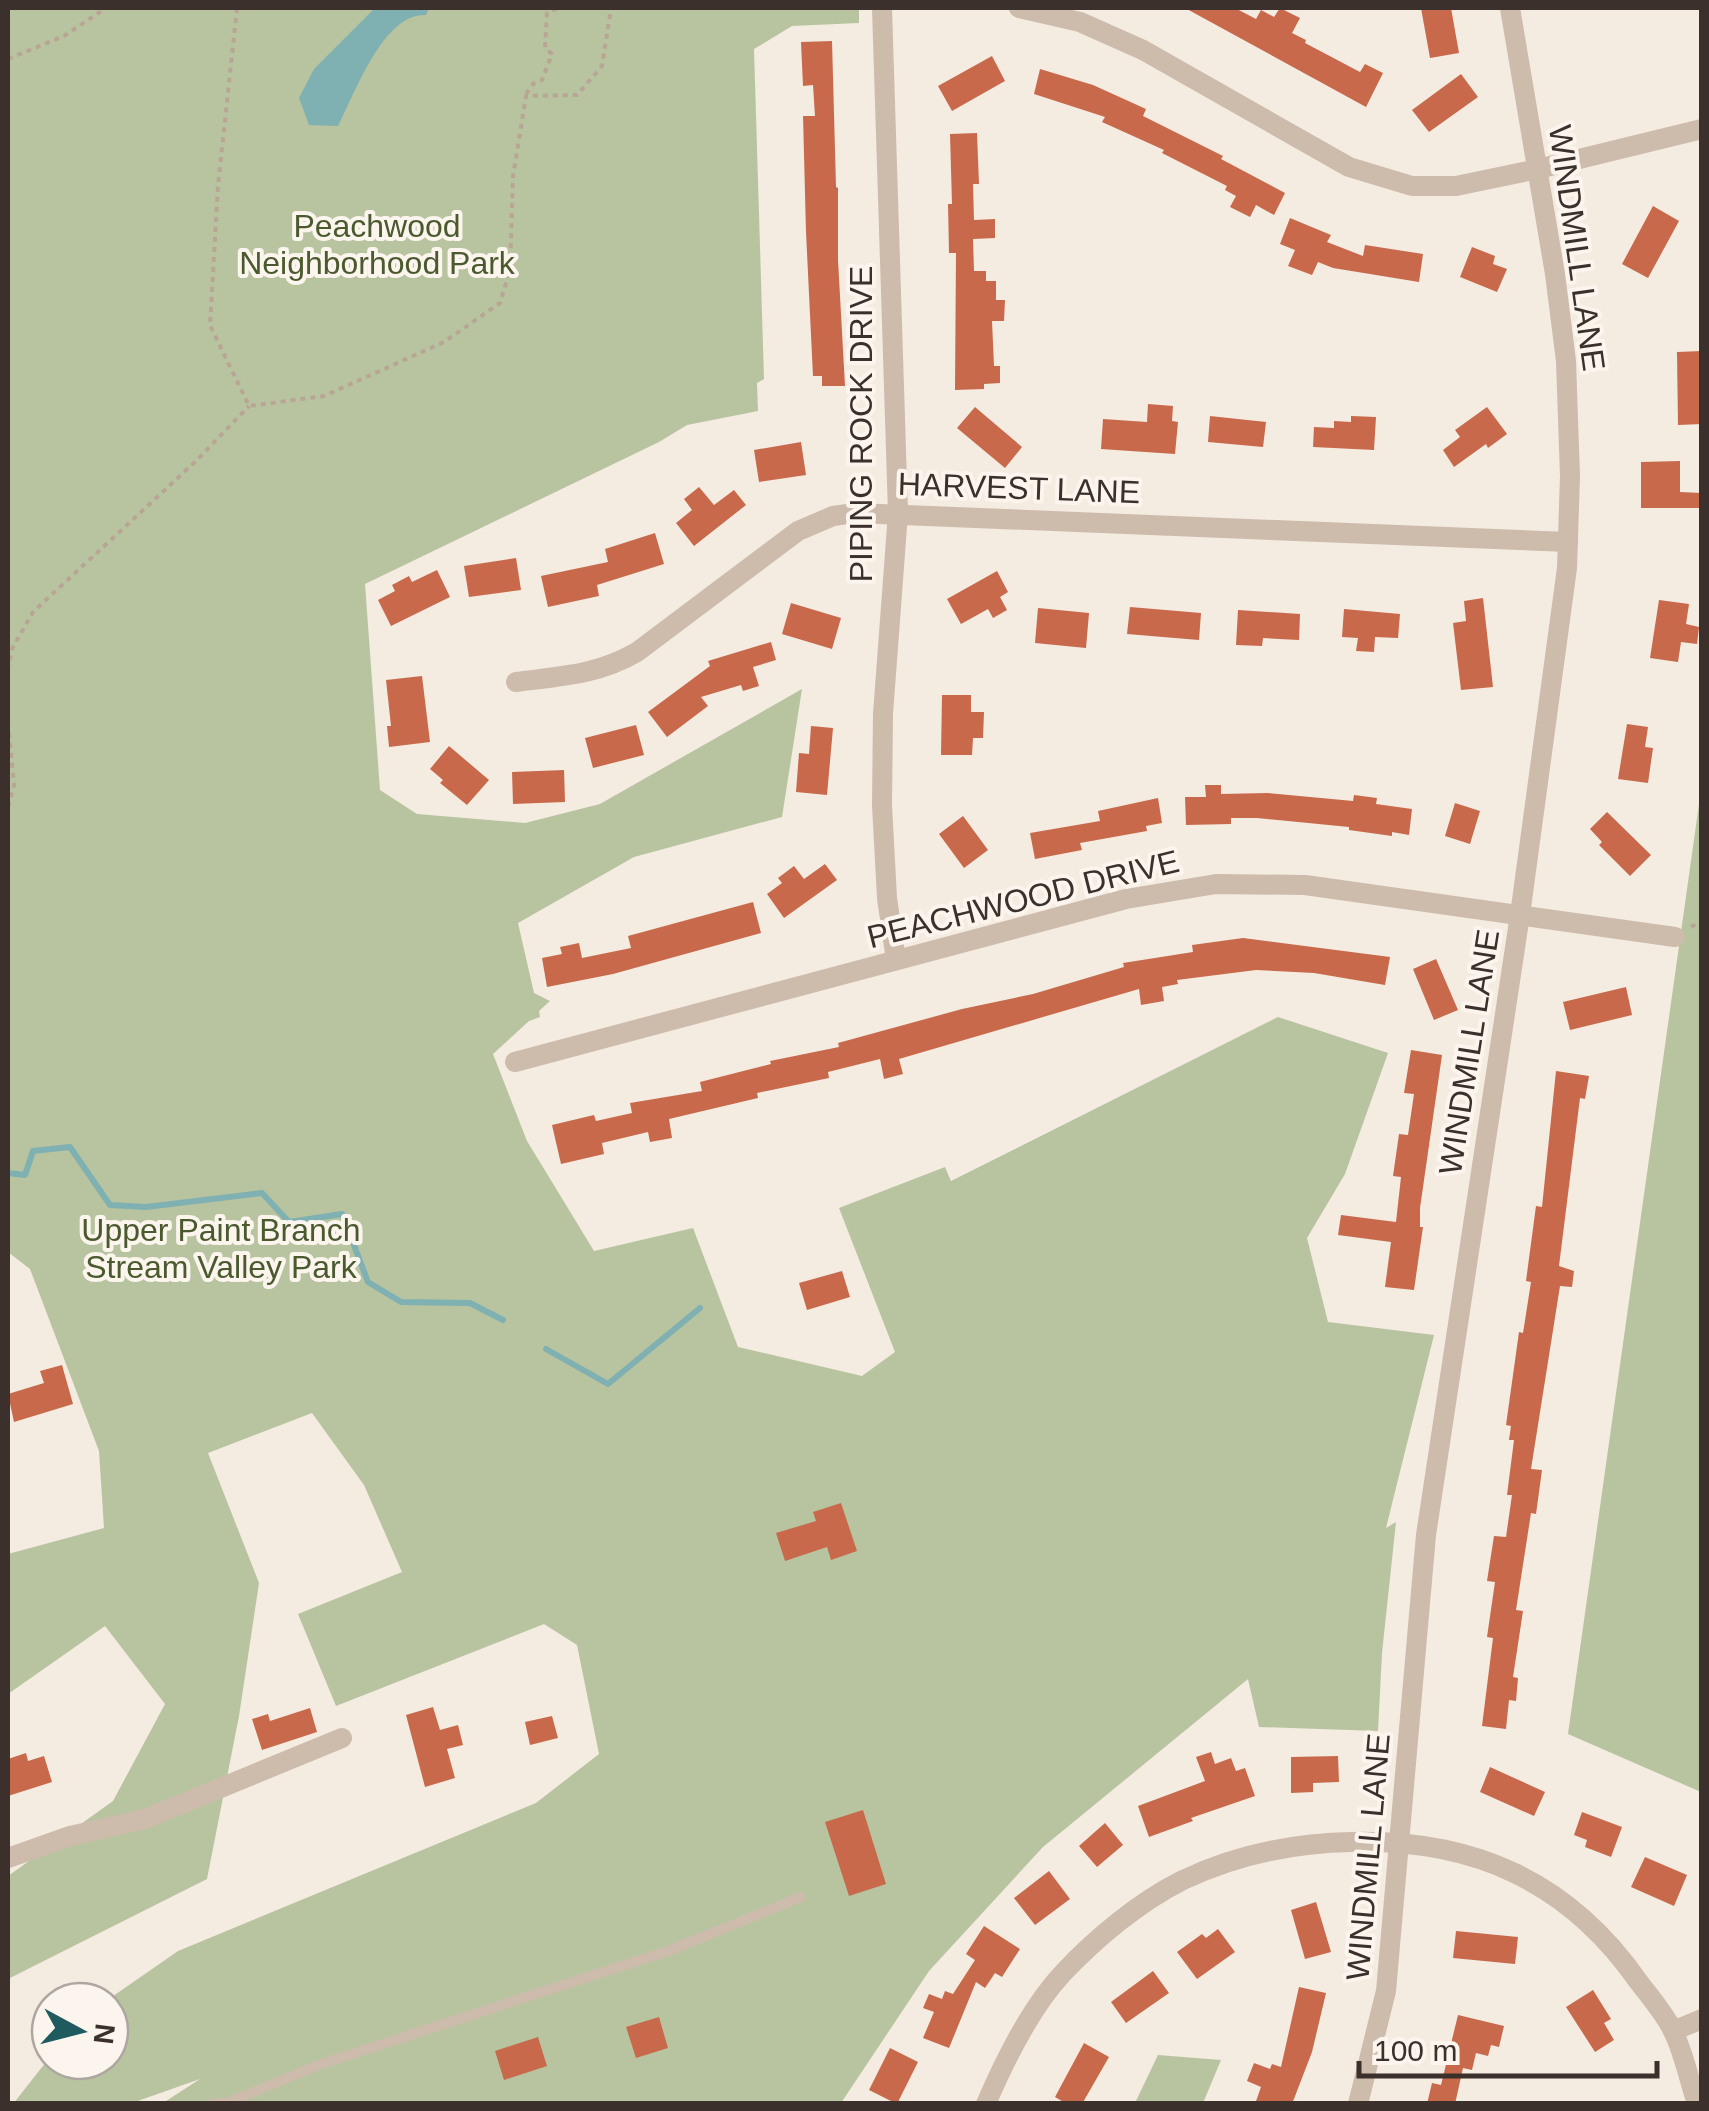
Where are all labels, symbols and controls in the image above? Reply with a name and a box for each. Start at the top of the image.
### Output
street label: WINDMILL LANE [1542,123,1612,373]
park label: Peachwood Neighborhood Park [239,208,516,281]
street label: PIPING ROCK DRIVE [843,266,879,582]
street label: HARVEST LANE [897,466,1141,510]
street label: PEACHWOOD DRIVE [863,843,1183,955]
street label: WINDMILL LANE [1432,927,1506,1177]
park label: Upper Paint Branch Stream Valley Park [81,1212,361,1285]
street label: WINDMILL LANE [1339,1732,1397,1982]
north arrow [30,1981,130,2081]
scale bar [1359,2016,1656,2078]
text: N [88,2022,121,2046]
text: 100 m [1374,2034,1457,2067]

